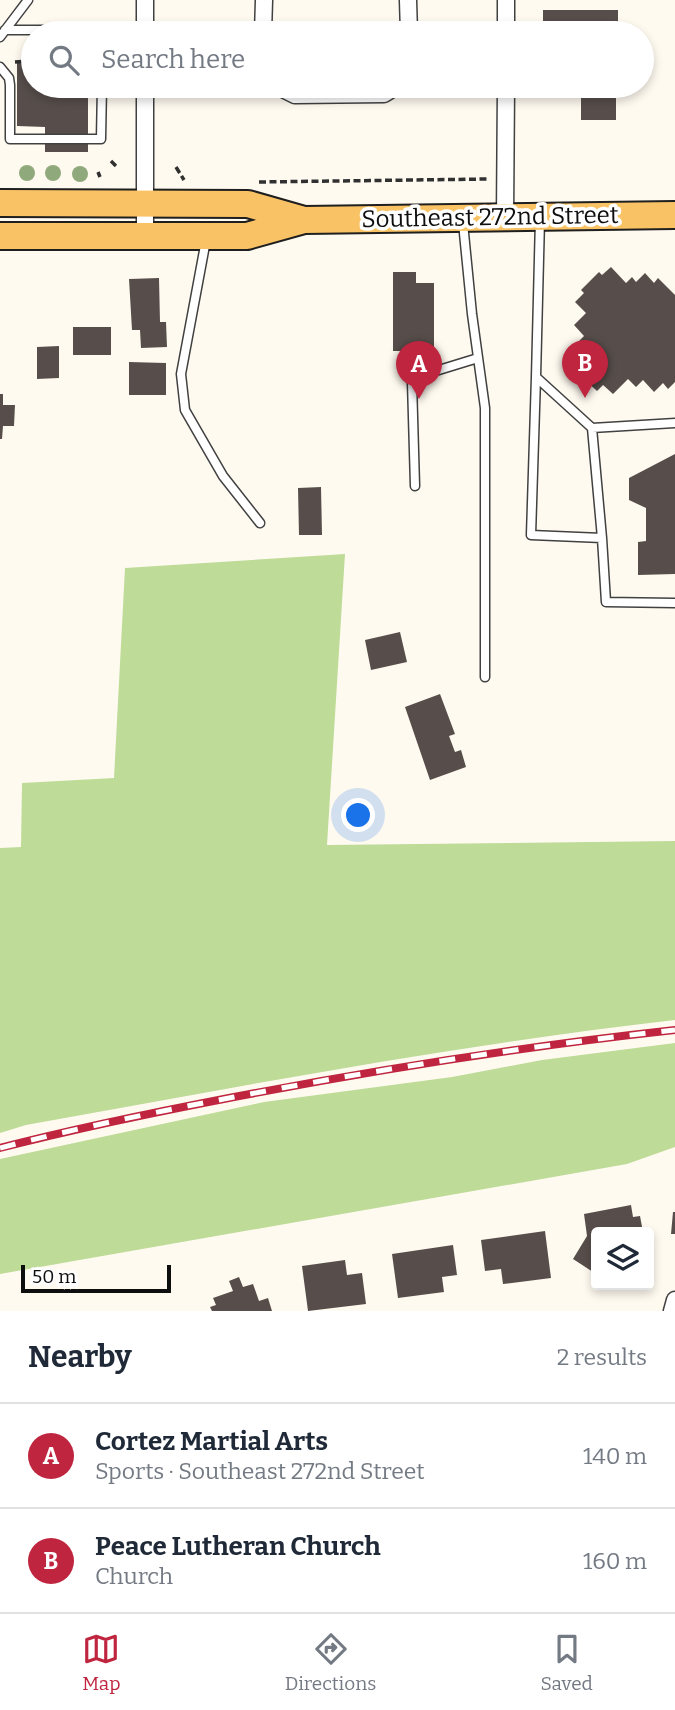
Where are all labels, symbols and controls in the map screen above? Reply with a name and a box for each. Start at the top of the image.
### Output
search box [21,21,654,98]
icon: search [45,41,83,79]
text: Search here [101,44,245,75]
street label: Southeast 272nd Street [361,201,619,233]
pin: B [562,340,608,398]
pin: A [396,341,442,399]
your location [341,798,375,832]
map controls [591,1227,654,1290]
button: layers [591,1227,654,1290]
scale bar [21,1262,172,1294]
text: 50 m [32,1265,76,1288]
text: Nearby [28,1339,132,1375]
text: 2 results [557,1343,647,1371]
text: Cortez Martial Arts [95,1426,328,1457]
text: A [43,1442,59,1470]
text: 140 m [583,1442,647,1470]
text: Sports · Southeast 272nd Street [95,1457,425,1485]
text: Peace Lutheran Church [95,1531,381,1562]
text: B [44,1547,58,1575]
text: 160 m [583,1547,647,1575]
text: Church [95,1562,173,1590]
tab: Map [82,1630,121,1695]
tab: Directions [285,1630,376,1695]
tab: Saved [541,1630,593,1695]

